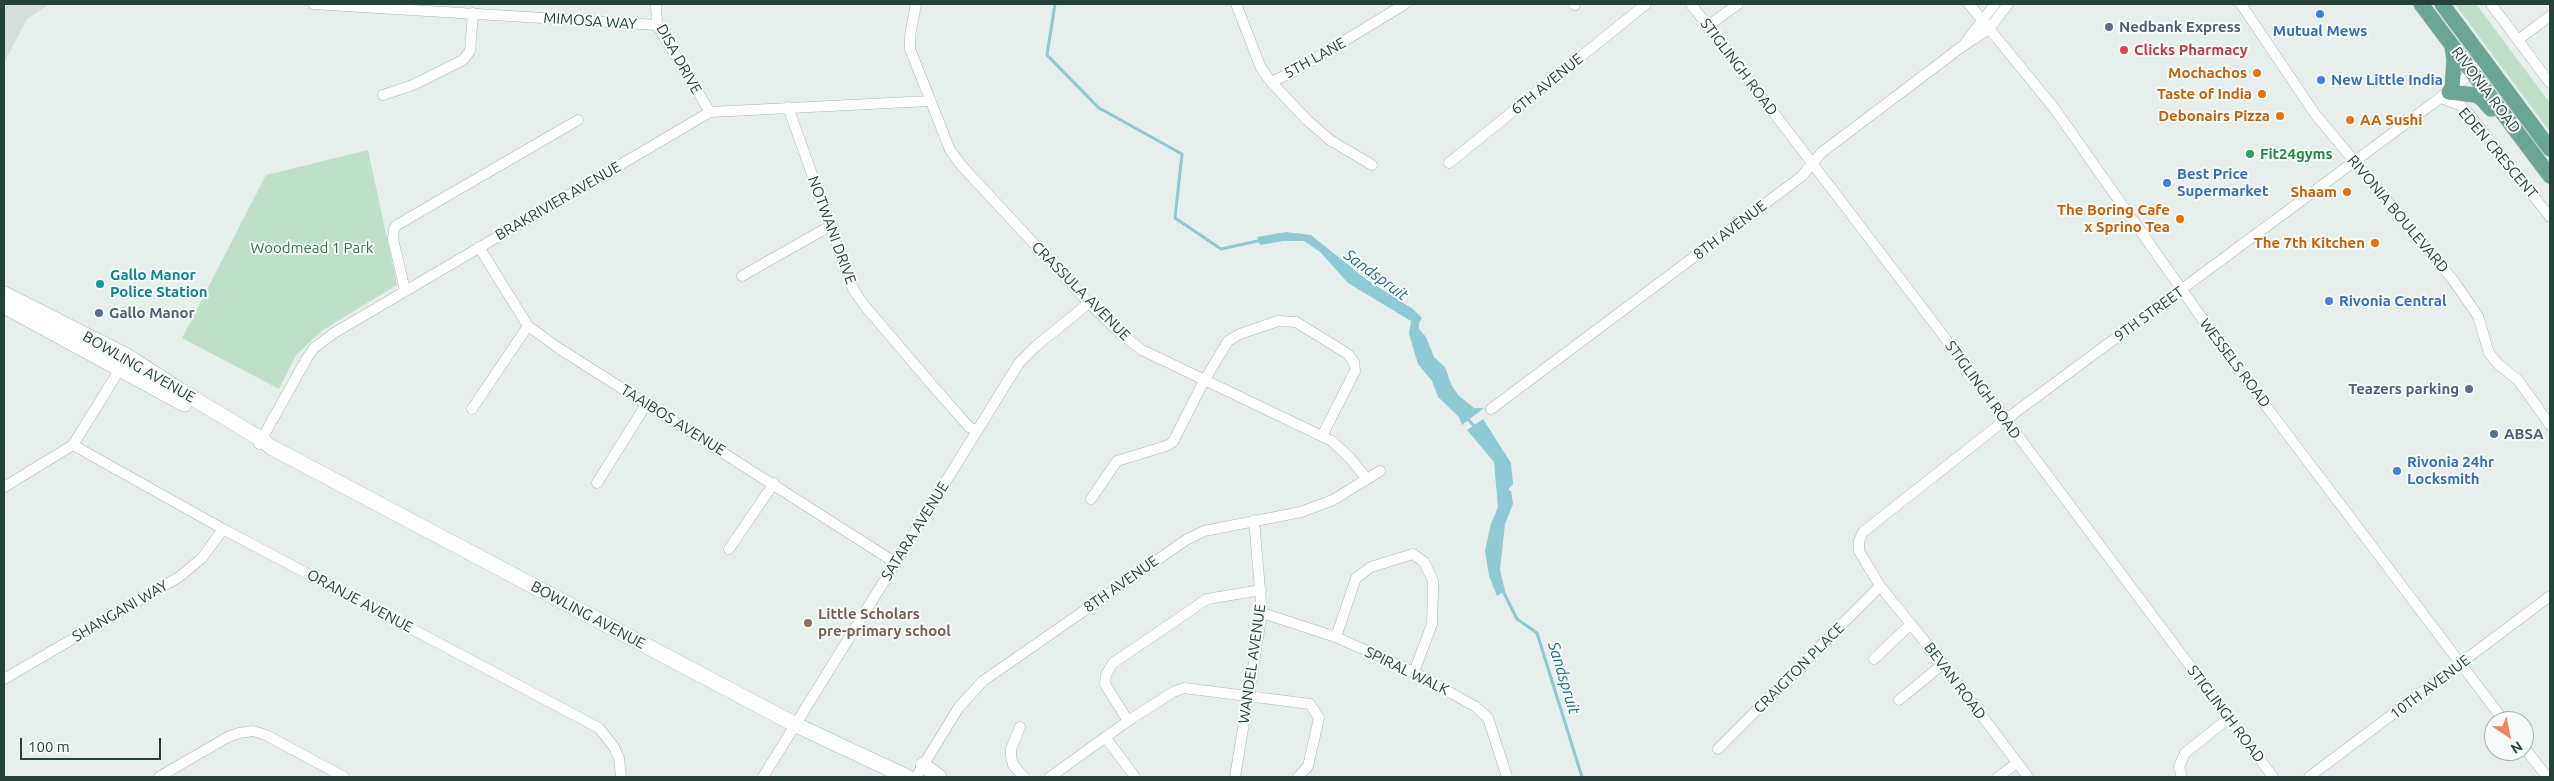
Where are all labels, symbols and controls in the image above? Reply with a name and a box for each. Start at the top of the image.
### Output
marker: Mutual Mews [2314,8,2326,20]
street label: MIMOSA WAY [543,9,637,33]
street label: STIGLINGH ROAD [1697,15,1781,119]
place label: Nedbank Express [2119,18,2241,36]
street label: DISA DRIVE [652,21,706,97]
marker: Nedbank Express [2103,21,2115,33]
place label: Mutual Mews [2273,22,2367,40]
street label: 5TH LANE [1281,34,1349,82]
place label: Clicks Pharmacy [2134,41,2248,59]
street label: RIVONIA ROAD [2448,43,2524,137]
marker: Clicks Pharmacy [2118,44,2130,56]
street label: 6TH AVENUE [1508,50,1586,118]
place label: Mochachos [2168,64,2247,82]
marker: Mochachos [2251,67,2263,79]
place label: New Little India [2331,71,2443,89]
marker: New Little India [2315,74,2327,86]
place label: Taste of India [2157,85,2252,103]
marker: Taste of India [2256,88,2268,100]
street label: EDEN CRESCENT [2455,104,2541,202]
place label: Debonairs Pizza [2158,107,2270,125]
marker: Debonairs Pizza [2274,110,2286,122]
place label: AA Sushi [2360,111,2423,129]
marker: AA Sushi [2344,114,2356,126]
place label: Fit24gyms [2260,145,2333,163]
marker: Fit24gyms [2244,148,2256,160]
street label: RIVONIA BOULEVARD [2344,152,2452,276]
street label: BRAKRIVIER AVENUE [492,158,624,244]
place label: Best Price Supermarket [2177,165,2268,200]
street label: NOTWANI DRIVE [804,173,860,287]
marker: Best Price Supermarket [2161,177,2173,189]
place label: Shaam [2290,183,2337,201]
marker: Shaam [2341,186,2353,198]
street label: 8TH AVENUE [1690,197,1770,263]
place label: The Boring Cafe x Sprino Tea [2057,201,2170,236]
marker: The Boring Cafe x Sprino Tea [2174,213,2186,225]
place label: The 7th Kitchen [2254,234,2365,252]
marker: The 7th Kitchen [2369,237,2381,249]
street label: CRASSULA AVENUE [1028,238,1134,344]
park label: Woodmead 1 Park [251,239,373,257]
water label: Sandspruit [1340,245,1412,305]
place label: Gallo Manor Police Station [110,266,208,301]
marker: Gallo Manor Police Station [94,278,106,290]
street label: 9TH STREET [2111,283,2187,345]
place label: Rivonia Central [2339,292,2446,310]
marker: Rivonia Central [2323,295,2335,307]
place label: Gallo Manor [109,304,195,322]
marker: Gallo Manor [93,307,105,319]
street label: WESSELS ROAD [2196,315,2274,411]
street label: BOWLING AVENUE [80,327,198,407]
street label: STIGLINGH ROAD [1941,337,2025,443]
place label: Teazers parking [2348,380,2459,398]
street label: TAAIBOS AVENUE [617,381,729,459]
marker: Teazers parking [2463,383,2475,395]
place label: ABSA [2504,425,2544,443]
marker: ABSA [2488,428,2500,440]
place label: Rivonia 24hr Locksmith [2407,453,2494,488]
marker: Rivonia 24hr Locksmith [2391,465,2403,477]
street label: SATARA AVENUE [877,478,953,584]
street label: 8TH AVENUE [1080,552,1162,616]
street label: ORANJE AVENUE [304,565,416,637]
street label: SHANGANI WAY [69,576,171,646]
street label: BOWLING AVENUE [528,577,648,653]
street label: WANDEL AVENUE [1235,603,1269,725]
place label: Little Scholars pre-primary school [818,605,951,640]
marker: Little Scholars pre-primary school [802,617,814,629]
street label: CRAIGTON PLACE [1750,619,1848,717]
water label: Sandspruit [1544,639,1584,717]
street label: BEVAN ROAD [1920,639,1990,723]
street label: SPIRAL WALK [1362,643,1452,699]
street label: 10TH AVENUE [2386,651,2474,723]
street label: STIGLINGH ROAD [2184,662,2268,766]
north arrow [2484,711,2534,761]
scale bar [22,728,164,760]
text: 100 m [28,738,70,755]
text: N [2508,738,2526,757]

